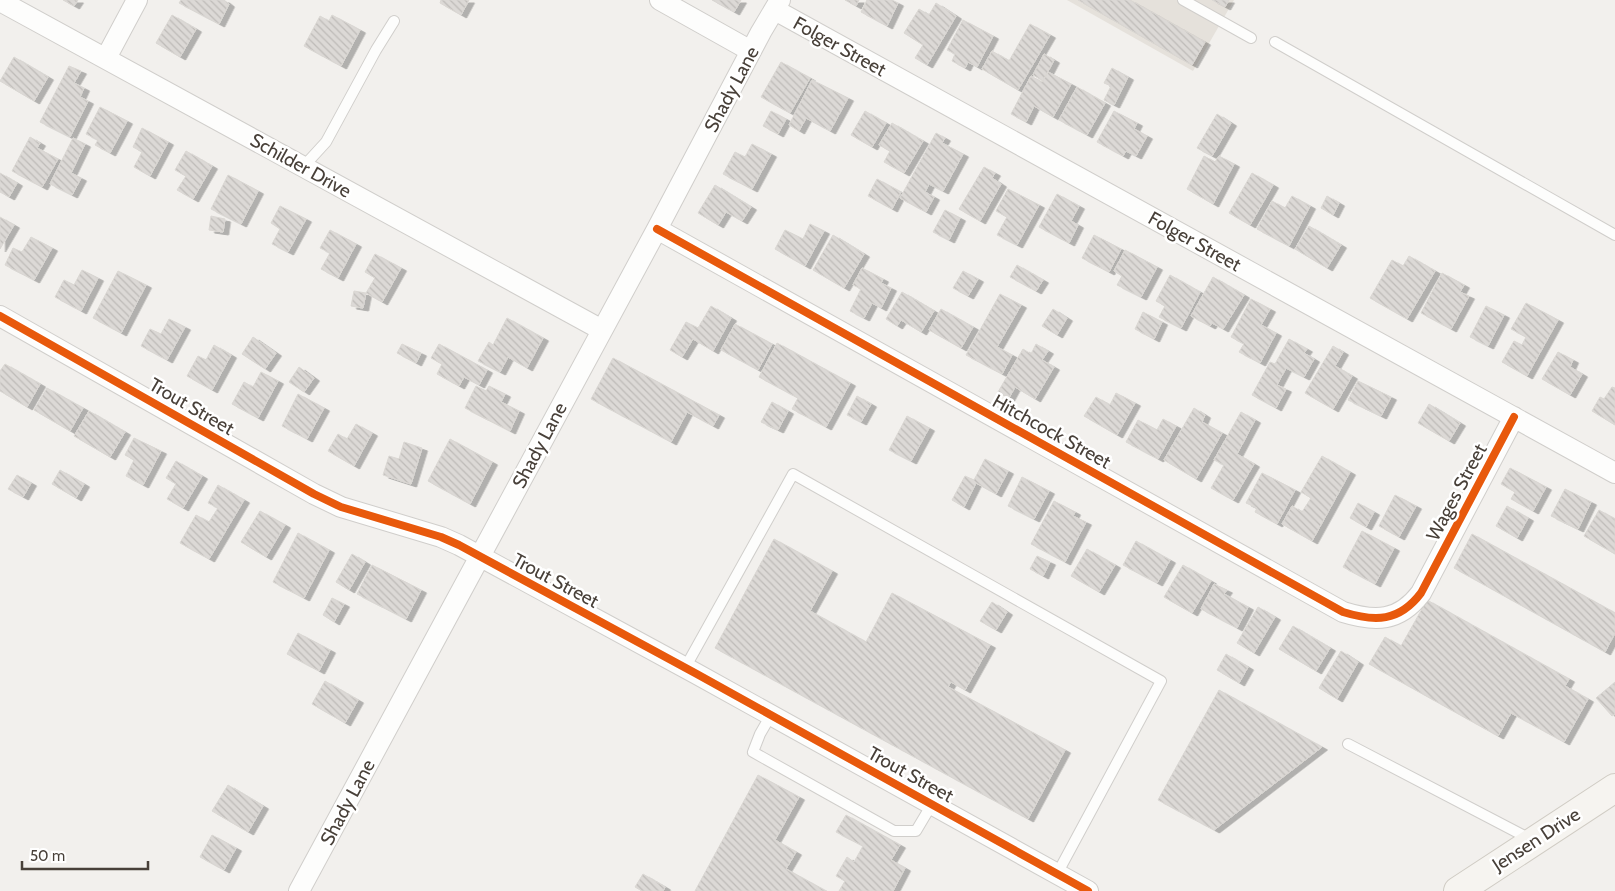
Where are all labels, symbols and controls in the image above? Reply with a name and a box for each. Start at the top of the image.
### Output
street label: Folger Street [789,12,891,82]
street label: Shady Lane [699,42,764,136]
street label: Schilder Drive [246,128,355,203]
street label: Folger Street [1144,207,1246,277]
street label: Trout Street [145,373,239,440]
street label: Hitchcock Street [989,389,1115,474]
street label: Shady Lane [507,398,572,492]
street label: Wages Street [1421,439,1492,545]
street label: Trout Street [509,548,603,613]
street label: Trout Street [864,742,958,808]
street label: Shady Lane [315,755,380,849]
street label: Jensen Drive [1487,802,1585,877]
scale bar [22,838,149,870]
text: 50 m [30,847,65,865]

